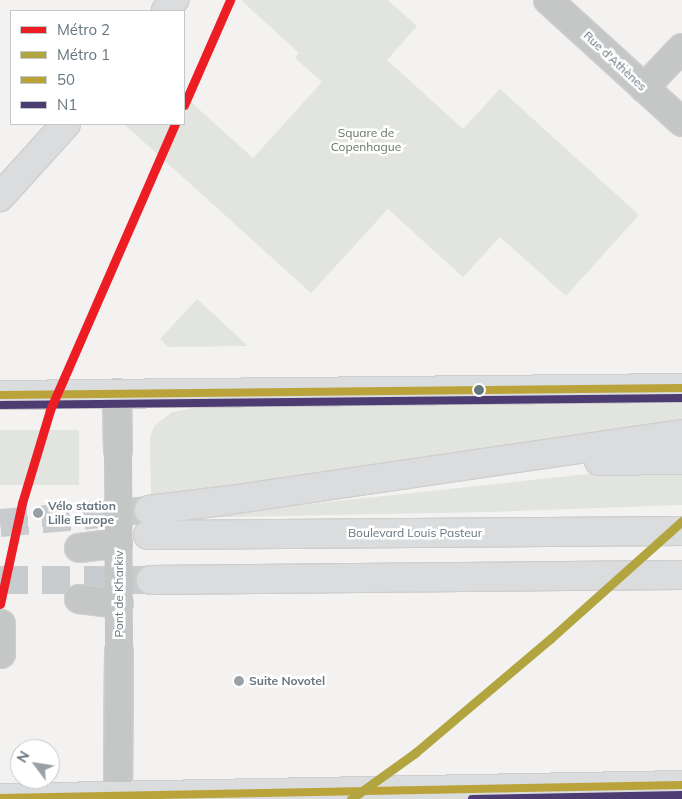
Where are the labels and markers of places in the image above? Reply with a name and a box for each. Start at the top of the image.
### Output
unlabelled marker [474,385,484,395]
place label: Vélo station Lille Europe [48,499,116,527]
marker: Vélo station Lille Europe [32,507,44,519]
place label: Suite Novotel [249,674,325,688]
marker: Suite Novotel [233,675,245,687]

